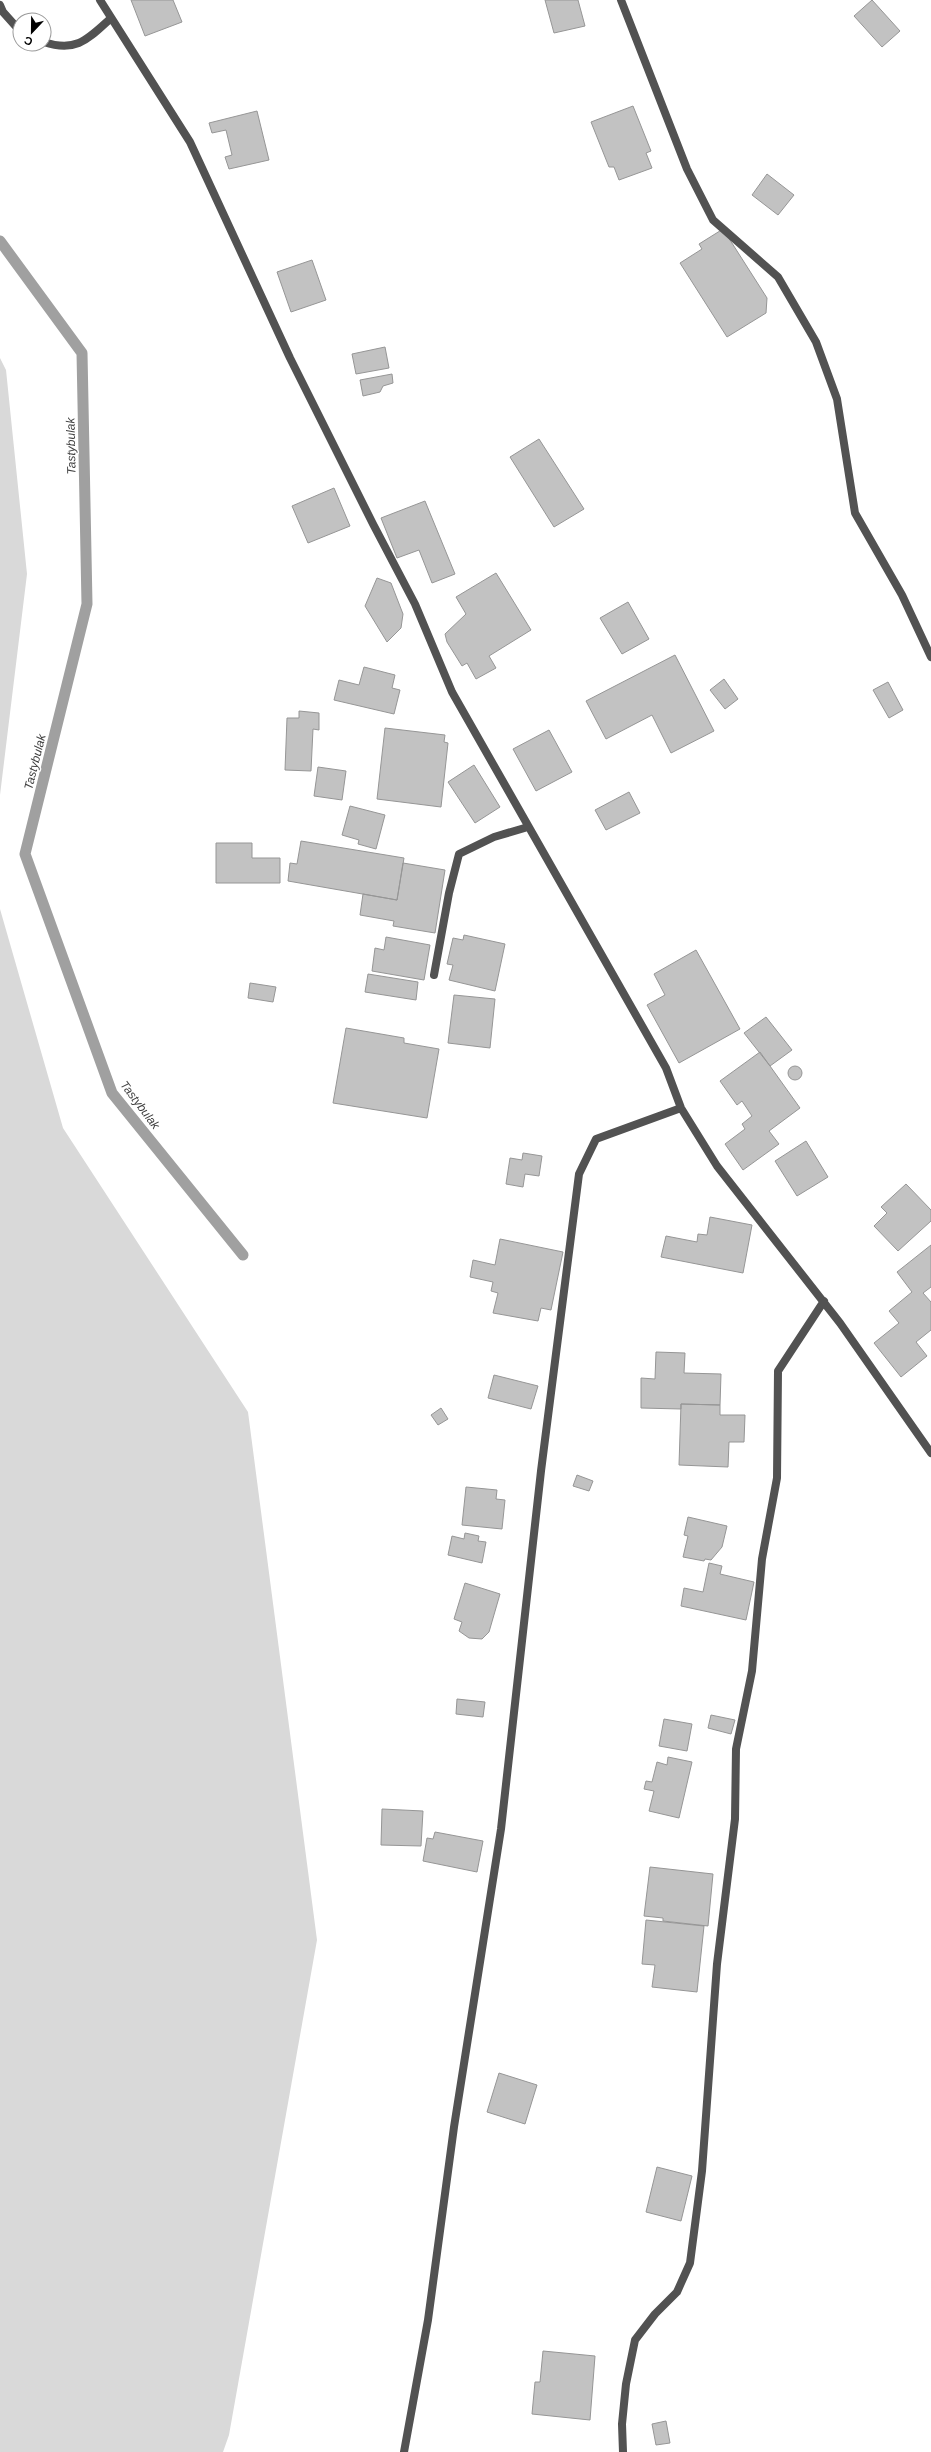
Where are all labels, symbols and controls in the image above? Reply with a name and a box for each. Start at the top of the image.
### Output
north arrow [12,12,52,52]
text: С [22,34,34,48]
water label: Tastybulak [63,416,78,475]
water label: Tastybulak [21,732,49,791]
water label: Tastybulak [117,1078,163,1133]

